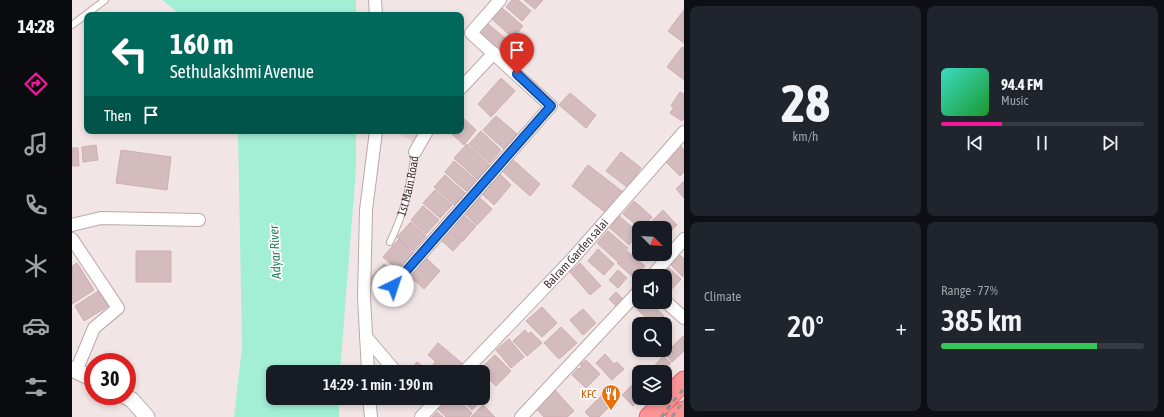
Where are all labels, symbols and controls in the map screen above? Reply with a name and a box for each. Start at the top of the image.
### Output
text: 14:28 [17,16,55,37]
icon: left [104,28,156,80]
text: 160 m [170,28,233,60]
pin [500,33,534,74]
icon: arrive [506,39,528,61]
text: Sethulakshmi Avenue [170,61,314,82]
icon: directions [22,70,50,98]
text: 28 [781,73,830,133]
text: 94.4 FM [1001,76,1043,93]
text: Music [1001,93,1028,108]
icon: arrive [140,104,162,126]
text: Then [104,107,132,124]
text: km/h [793,129,818,144]
icon: music [22,130,50,158]
icon: previous [964,132,986,154]
icon: pause [1031,132,1053,154]
icon: next [1099,132,1121,154]
street label: 1st Main Road [394,155,421,218]
icon: phone [22,191,50,219]
street label: Balram Garden salai [541,216,611,291]
north arrow [632,221,672,261]
map controls [632,221,672,405]
water label: Adyar River [266,224,284,280]
icon: climate [22,252,50,280]
position arrow [372,265,414,307]
button: sound [632,269,672,309]
text: Range · 77% [941,283,998,298]
text: Climate [704,289,741,304]
text: 385 km [941,303,1022,337]
text: 20° [787,309,824,343]
icon: car [22,312,50,340]
text: − [704,314,715,340]
text: + [896,314,907,340]
button: search [632,317,672,357]
speed limit sign: 30 [84,353,136,405]
button: layers [632,365,672,405]
icon: filters [22,373,50,401]
text: 14:29 · 1 min · 190 m [323,376,433,393]
restaurant icon: KFC [600,383,622,411]
place label: KFC [581,387,598,401]

